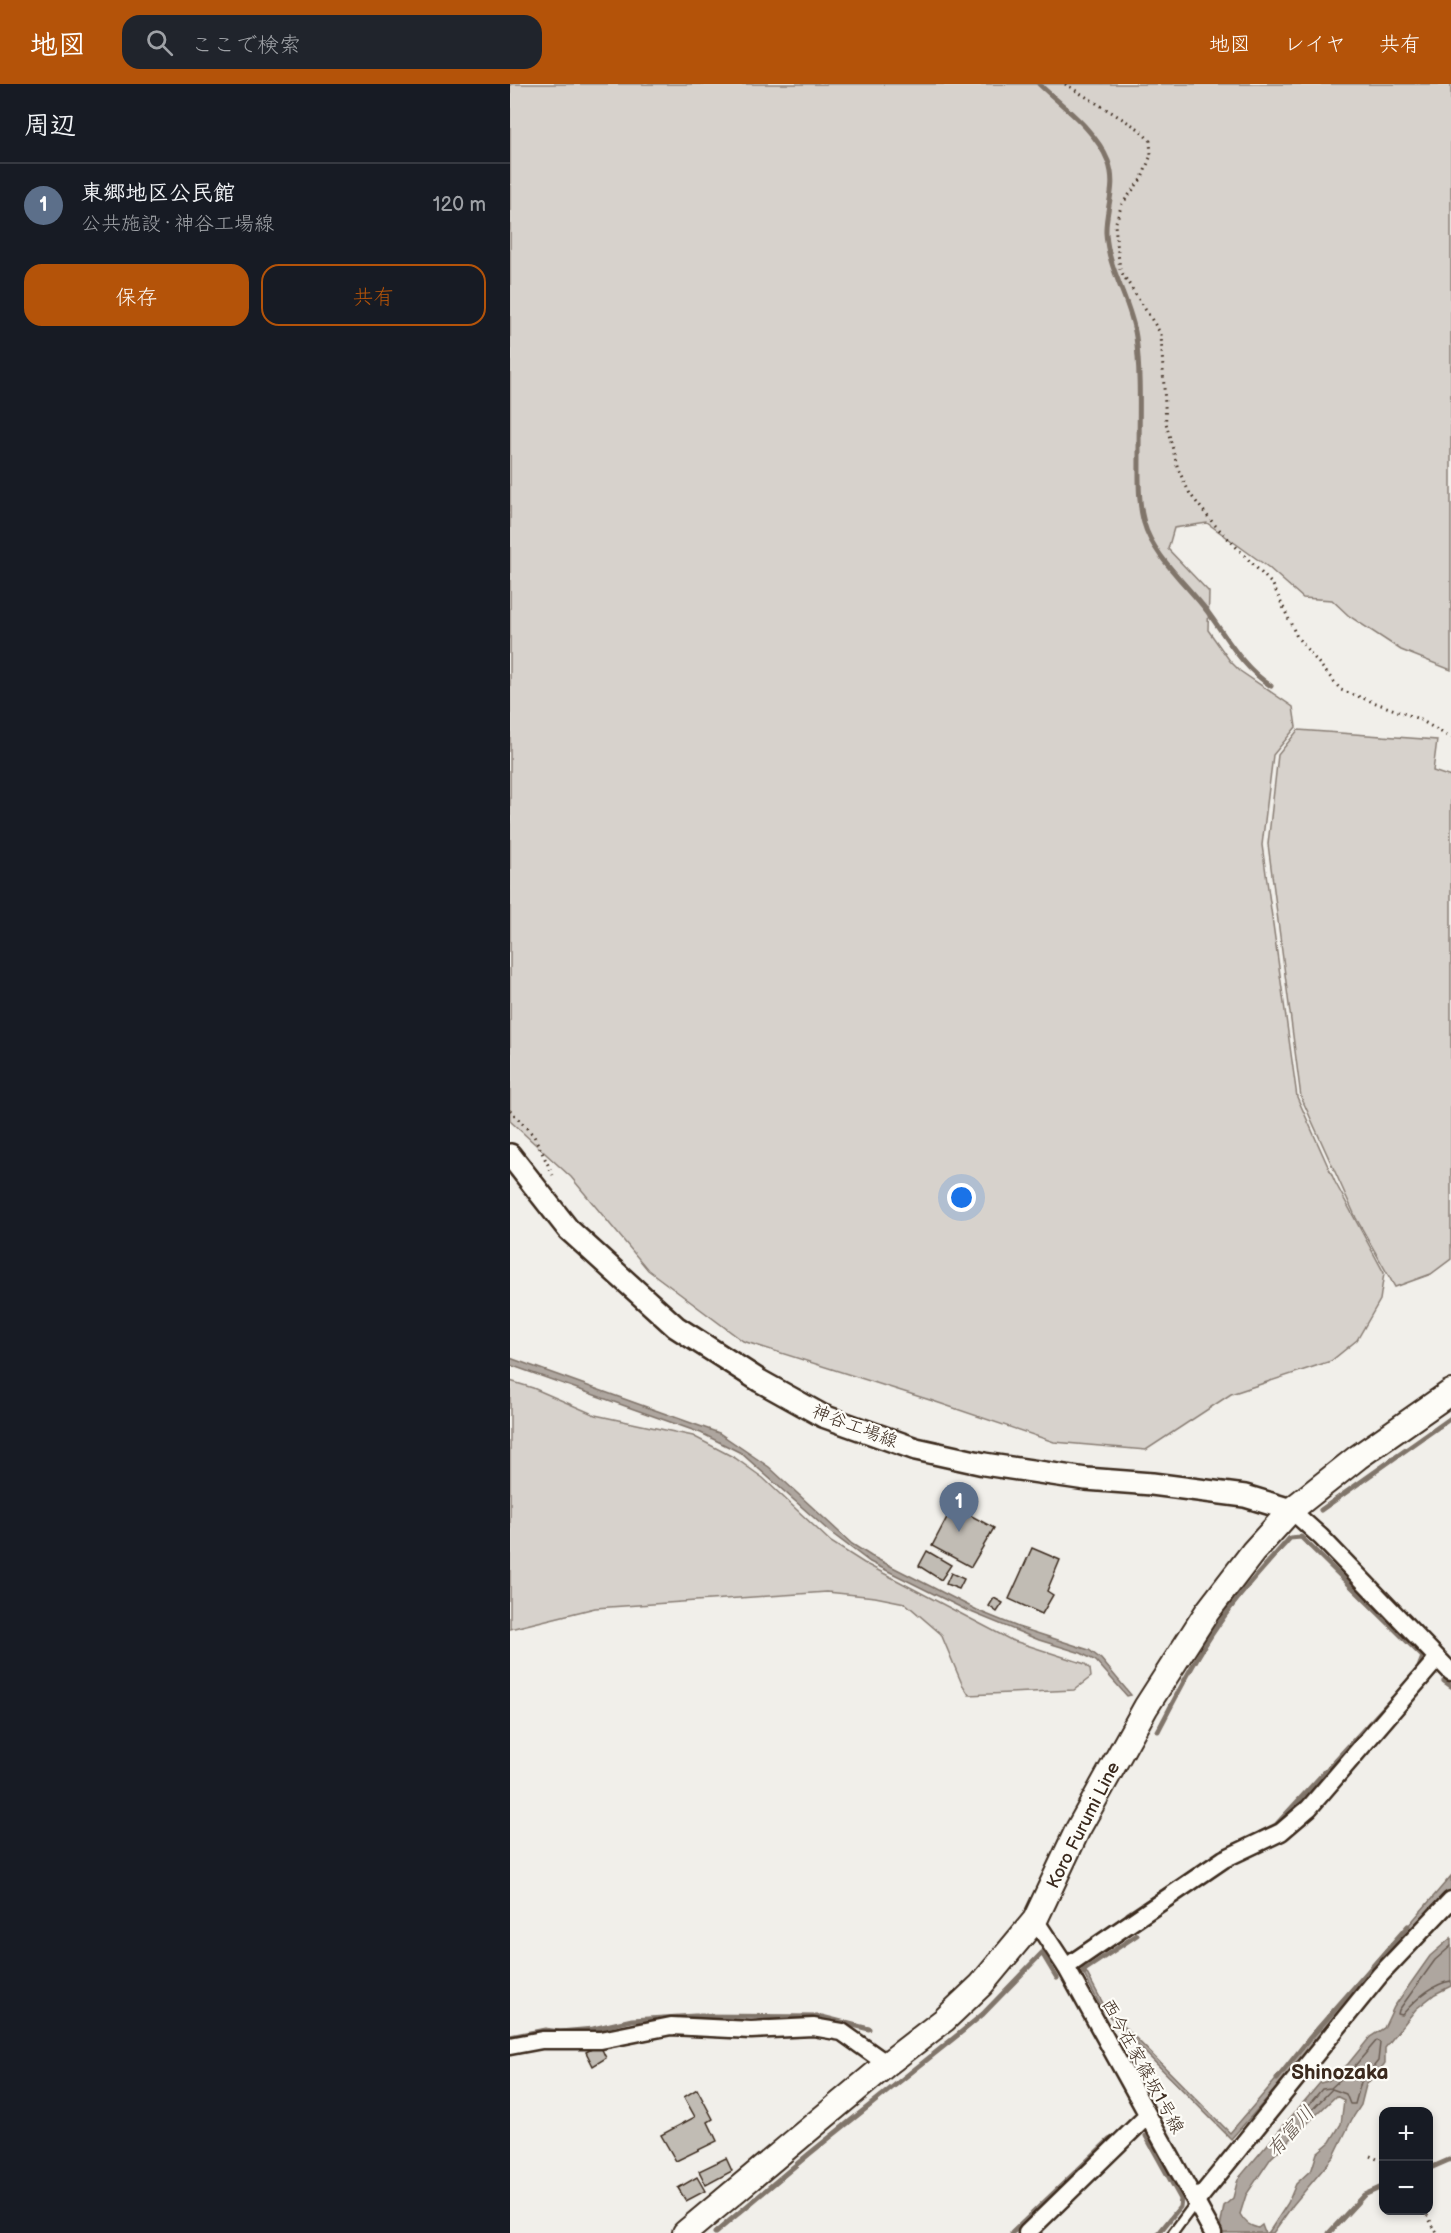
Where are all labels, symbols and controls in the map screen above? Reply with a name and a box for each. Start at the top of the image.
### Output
search box [122,15,542,69]
icon: search [143,26,176,59]
text: 地図 [30,29,86,62]
text: ここで検索 [191,32,301,59]
text: 地図 [1209,32,1251,57]
text: レイヤ [1284,32,1346,57]
text: 共有 [1379,32,1421,57]
text: 周辺 [24,111,76,142]
text: 東郷地区公民館 [81,180,235,207]
text: 1 [39,193,48,217]
text: 120 m [433,193,486,217]
text: 公共施設 · 神谷工場線 [81,212,274,236]
button: 保存 [24,264,249,326]
button: 共有 [261,264,486,326]
your location [947,1183,976,1212]
street label: 神谷工場線 [809,1401,901,1452]
pin: 1 [940,1482,978,1532]
street label: Koro Furumi Line [1042,1758,1125,1892]
street label: 西今在家篠坂1号線 [1097,1995,1188,2137]
district label: Shinozaka [1291,2060,1389,2085]
water label: 有富川 [1262,2101,1320,2162]
map controls [1379,2107,1433,2215]
button: + [1379,2107,1433,2161]
button: − [1379,2161,1433,2215]

